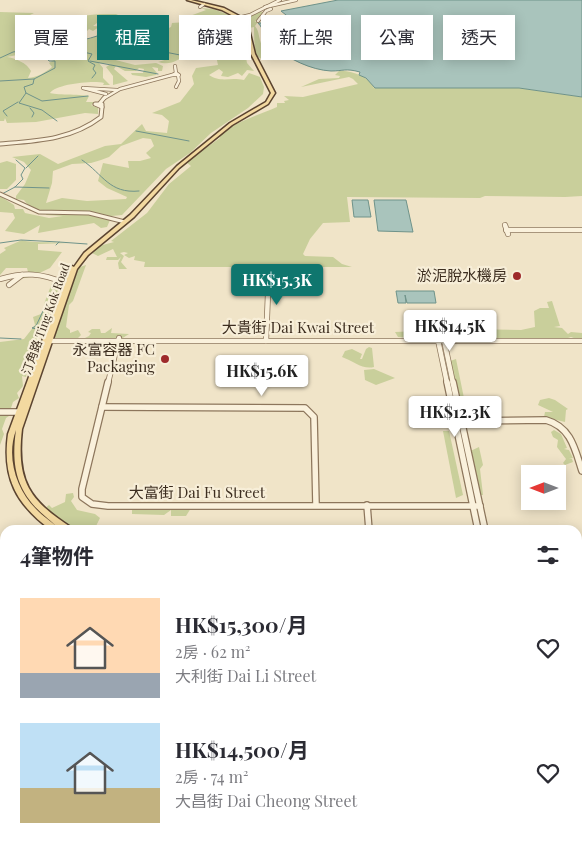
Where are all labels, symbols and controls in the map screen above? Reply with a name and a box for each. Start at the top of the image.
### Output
chip: 買屋 [15,15,87,60]
chip: 租屋 [97,15,169,60]
chip: 篩選 [179,15,251,60]
chip: 新上架 [261,15,351,60]
chip: 公寓 [361,15,433,60]
chip: 透天 [443,15,515,60]
street label: 汀角路 Ting Kok Road [17,261,73,377]
pin: HK$15.3K [225,264,329,306]
place label: 淤泥脫水機房 [417,265,507,285]
text: HK$15.3K [242,269,312,290]
marker: 淤泥脫水機房 [511,270,523,282]
pin: HK$14.5K [398,310,502,352]
text: HK$14.5K [415,315,485,336]
street label: 大貴街 Dai Kwai Street [222,317,375,337]
place label: 永富容器 FC Packaging [73,339,155,376]
marker: 永富容器 FC Packaging [159,353,171,365]
pin: HK$15.6K [210,354,314,397]
text: HK$15.6K [226,360,298,381]
pin: HK$12.3K [403,396,507,438]
text: HK$12.3K [420,401,490,422]
north arrow [521,465,566,510]
map controls [521,465,566,510]
street label: 大富街 Dai Fu Street [129,482,266,502]
text: 4筆物件 [20,541,94,569]
icon: filters [534,541,562,569]
text: HK$15,300/月 [175,610,307,638]
icon: home [60,618,120,678]
icon: heart [534,634,562,662]
text: 2房 · 62 m² [175,641,250,662]
text: 大利街 Dai Li Street [175,665,316,686]
text: HK$14,500/月 [175,735,309,763]
icon: home [60,743,120,803]
icon: heart [534,759,562,787]
text: 2房 · 74 m² [175,766,248,787]
text: 大昌街 Dai Cheong Street [175,790,357,811]

